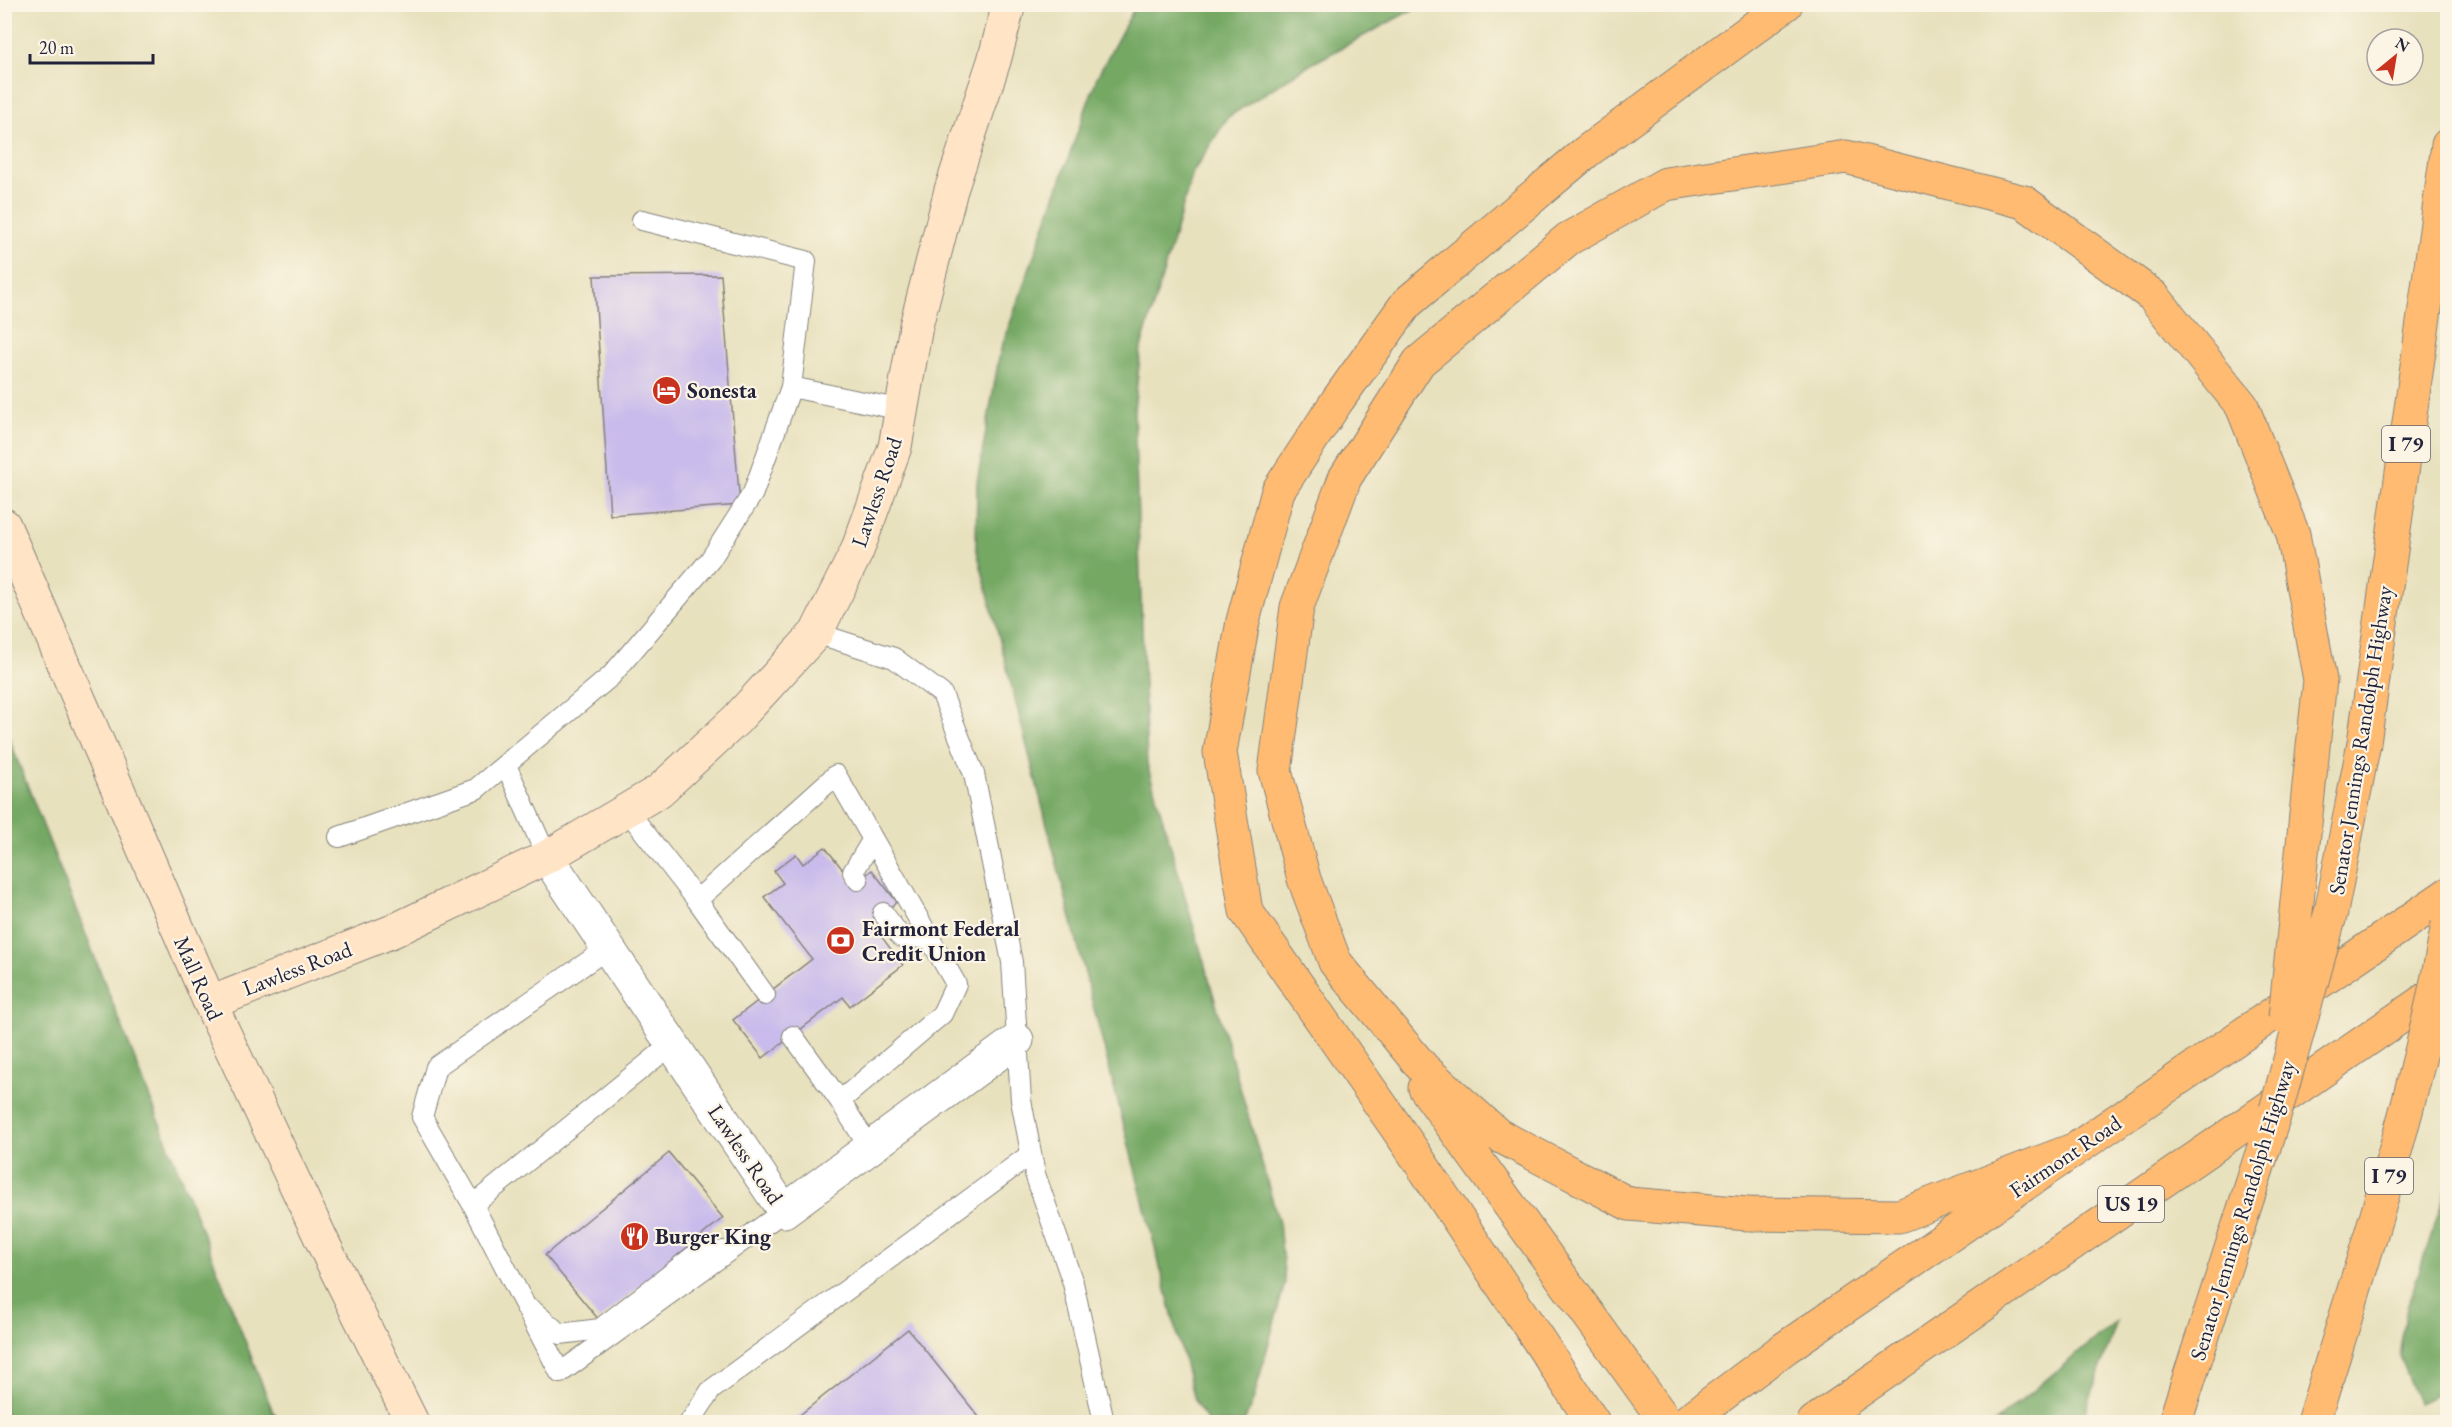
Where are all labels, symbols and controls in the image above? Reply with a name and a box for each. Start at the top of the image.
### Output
scale bar [30,27,153,65]
north arrow [2365,27,2425,87]
text: N [2391,32,2413,57]
text: 20 m [39,36,74,59]
hotel icon: Sonesta [650,374,682,406]
place label: Sonesta [687,376,757,405]
road number: I 79 [2382,426,2430,462]
street label: Lawless Road [844,432,909,551]
street label: Senator Jennings Randolph Highway [2322,583,2399,897]
place label: Fairmont Federal Credit Union [862,914,1020,968]
bank icon: Fairmont Federal Credit Union [825,925,857,957]
street label: Mall Road [167,932,230,1026]
street label: Lawless Road [238,934,357,1003]
street label: Senator Jennings Randolph Highway [2183,1056,2302,1364]
street label: Lawless Road [701,1099,790,1211]
street label: Fairmont Road [2004,1108,2128,1205]
road number: I 79 [2365,1158,2413,1194]
road number: US 19 [2098,1186,2164,1222]
restaurant icon: Burger King [618,1220,650,1252]
place label: Burger King [655,1222,772,1251]

